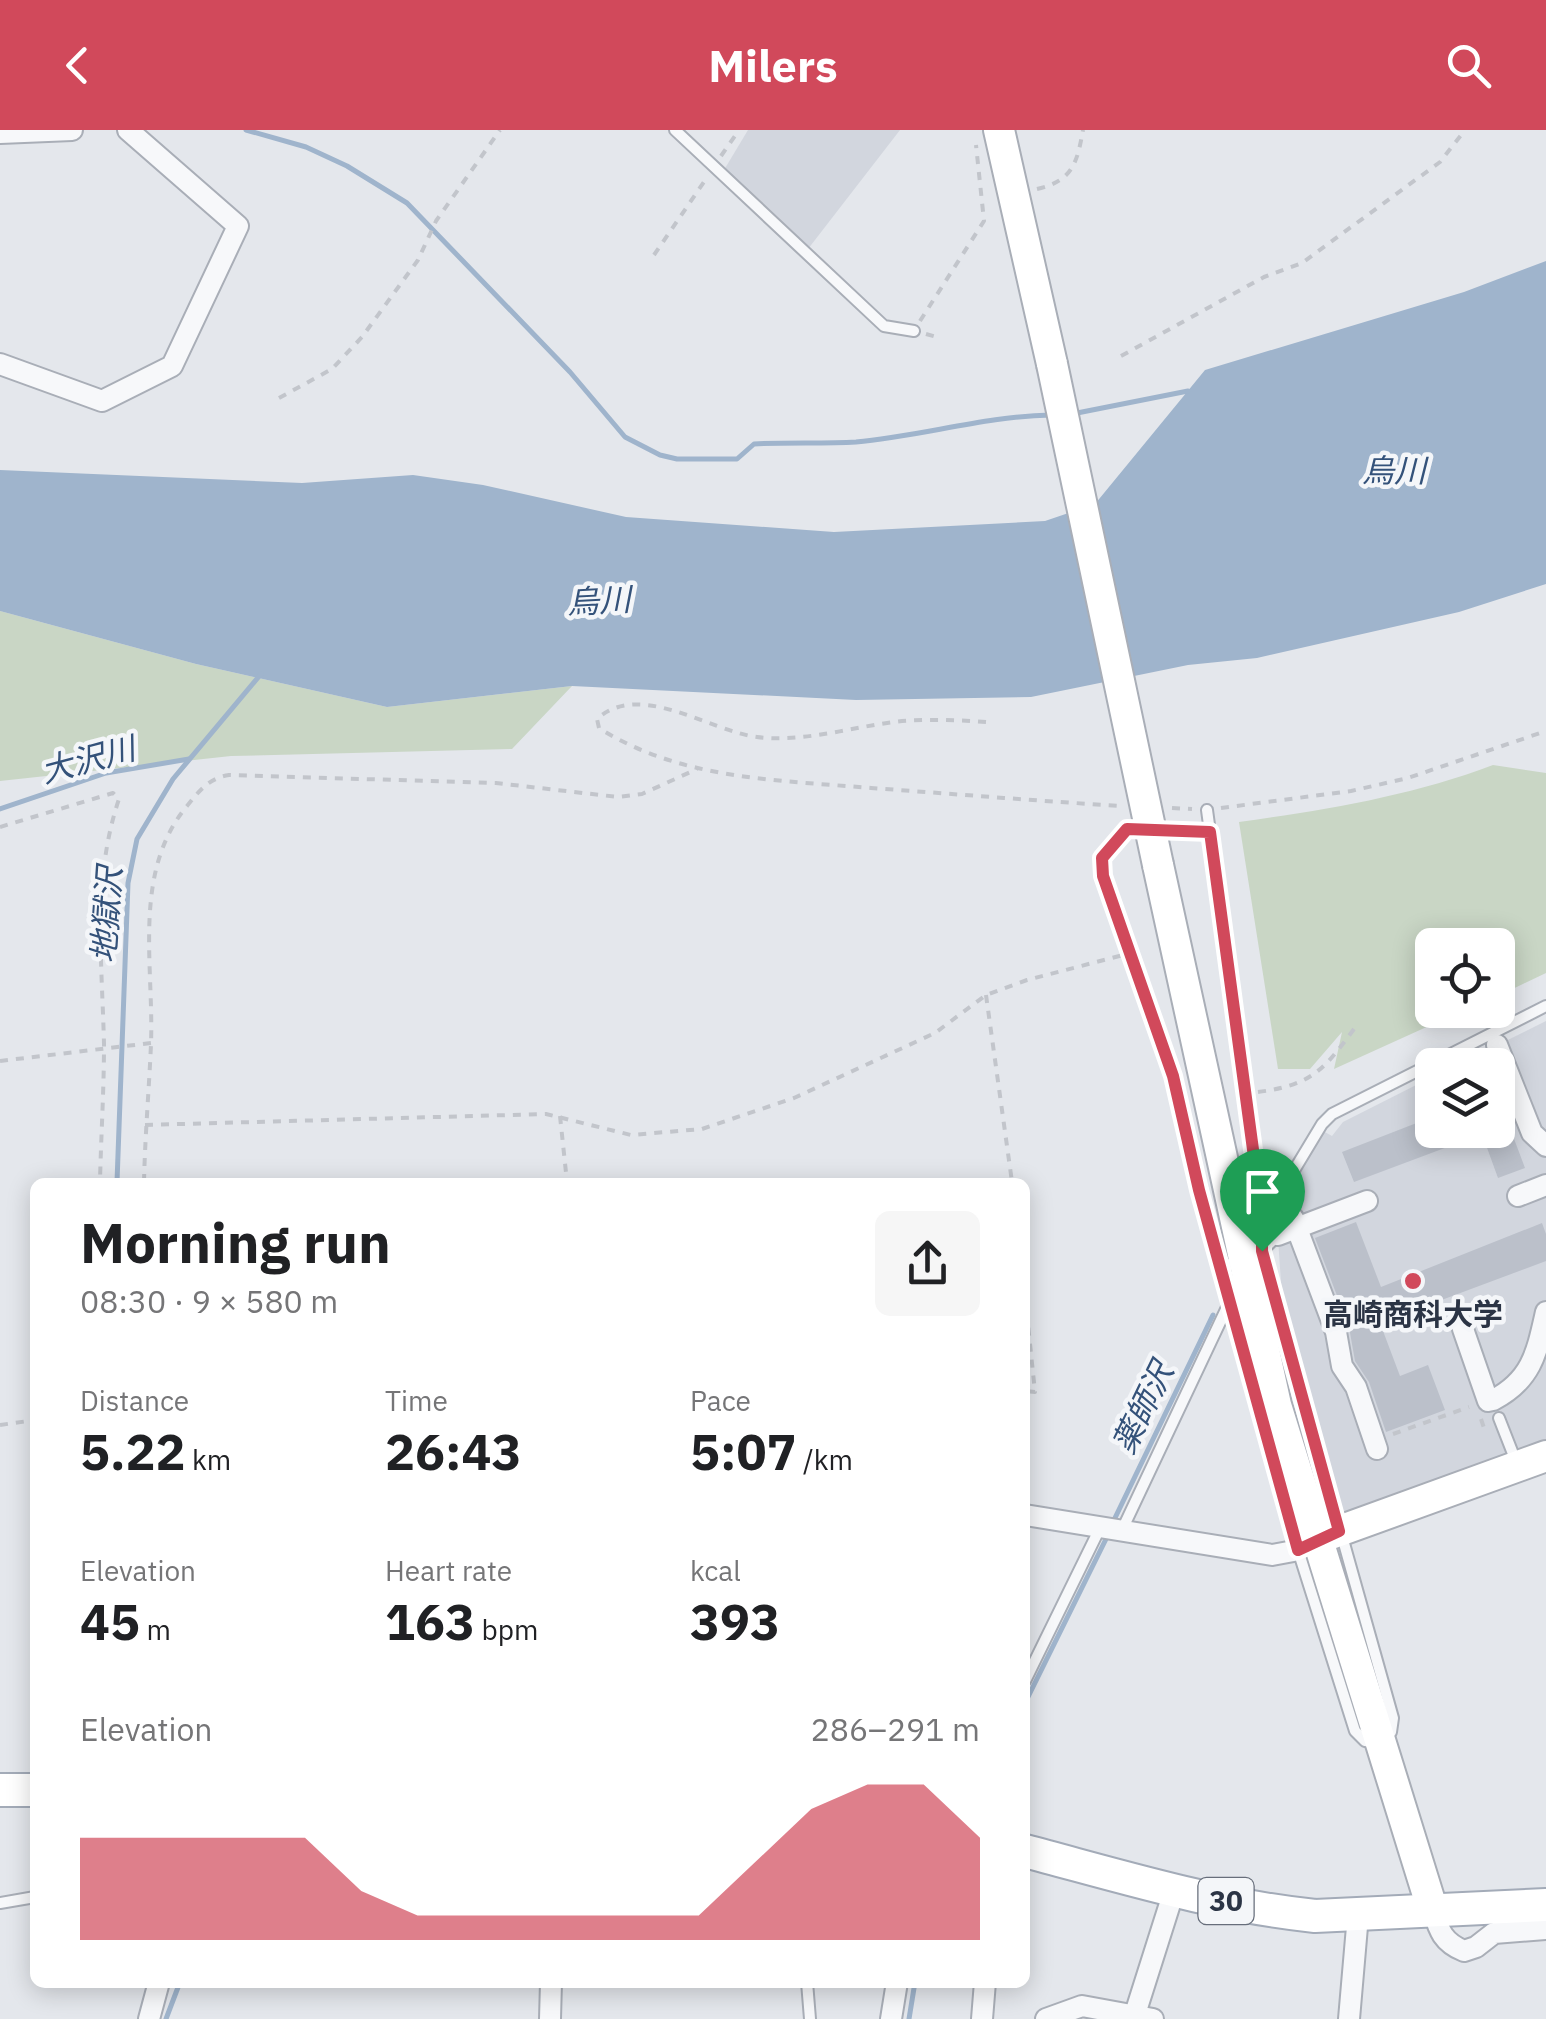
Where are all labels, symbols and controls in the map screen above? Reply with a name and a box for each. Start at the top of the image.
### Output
text: Milers [708,36,838,94]
icon: back [50,38,105,93]
icon: search [1441,38,1496,93]
water label: 烏川 [1362,449,1429,491]
water label: 烏川 [566,577,635,623]
water label: 大沢川 [36,726,142,792]
water label: 地獄沢 [82,862,131,964]
map controls [1415,928,1515,1148]
button: locate [1415,928,1515,1028]
button: layers [1415,1048,1515,1148]
pin [1220,1149,1305,1252]
icon: arrive [1235,1164,1290,1219]
text: Morning run [80,1207,391,1278]
button: share [875,1211,980,1316]
marker: 高崎商科大学 [1402,1270,1424,1292]
text: 08:30 · 9 × 580 m [80,1280,338,1322]
place label: 高崎商科大学 [1323,1294,1503,1333]
water label: 薬師沢 [1102,1352,1184,1460]
text: Distance [80,1382,189,1419]
text: Time [385,1382,448,1419]
text: Pace [690,1382,751,1419]
text: 5.22 [80,1419,186,1484]
text: 26:43 [385,1419,522,1484]
text: 5:07 [690,1419,797,1484]
text: km [186,1441,231,1478]
text: /km [797,1441,853,1478]
text: Elevation [80,1552,196,1589]
text: Heart rate [385,1552,512,1589]
text: kcal [690,1552,741,1589]
text: 45 [80,1589,140,1654]
text: 163 [385,1589,475,1654]
text: 393 [690,1589,780,1654]
text: m [140,1611,171,1648]
text: bpm [475,1611,539,1648]
text: Elevation [80,1708,213,1750]
text: 286–291 m [810,1708,980,1750]
road number: 30 [1198,1878,1254,1924]

